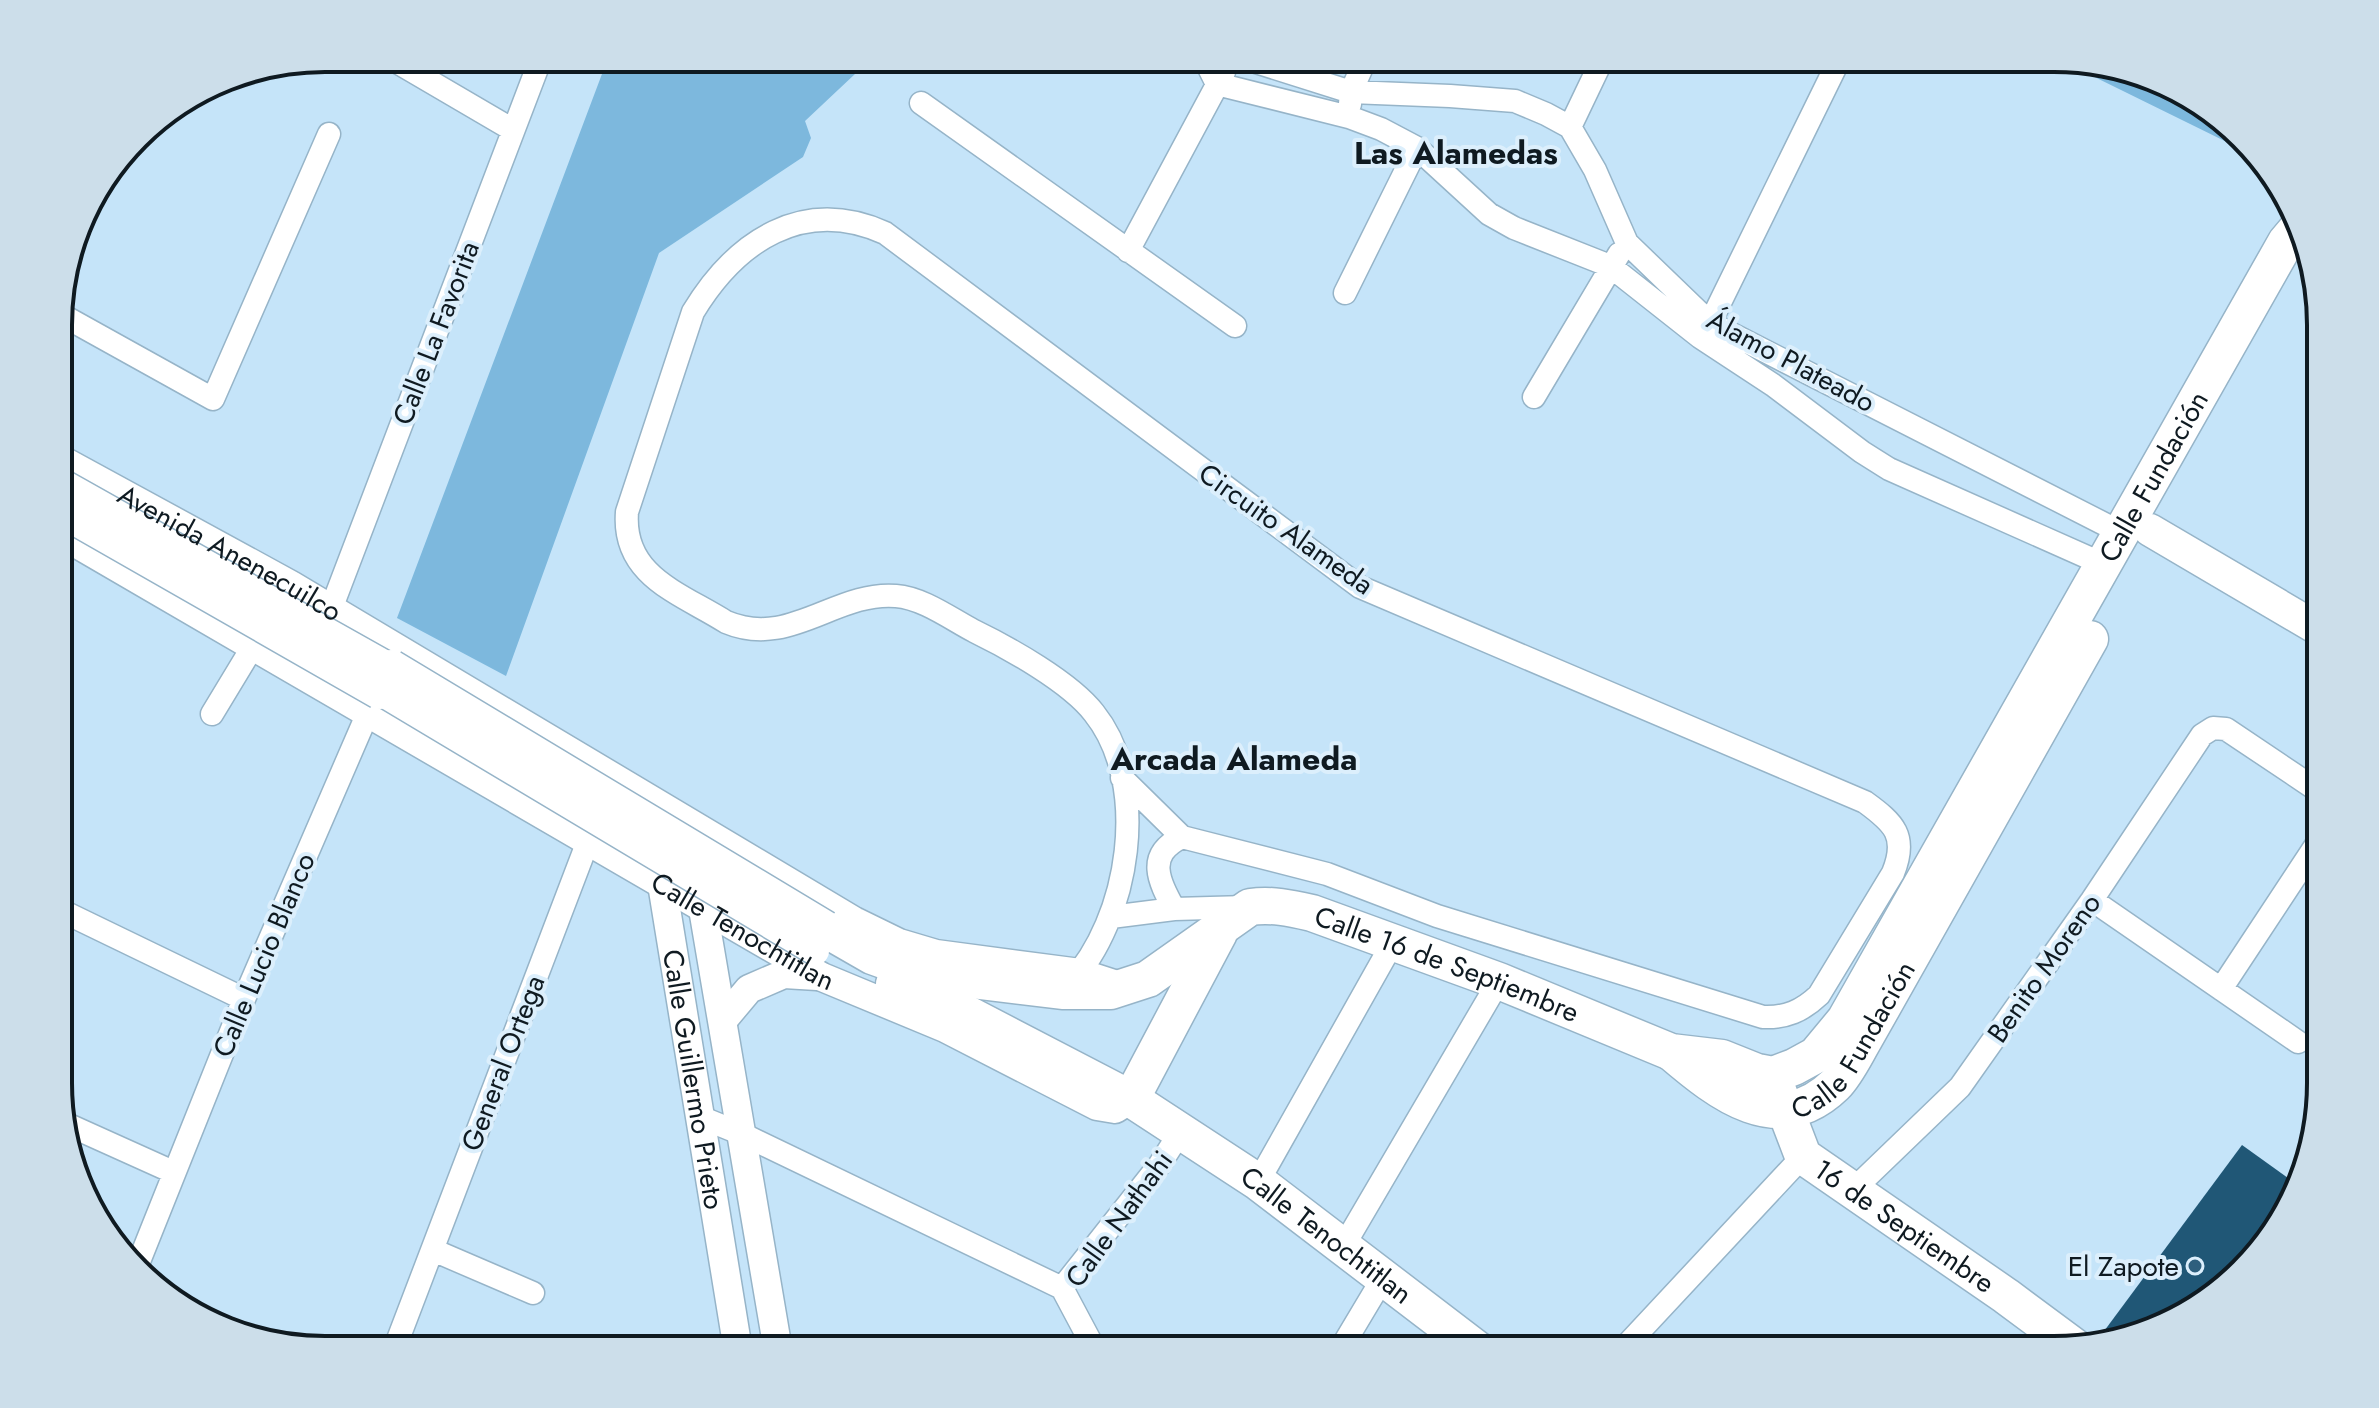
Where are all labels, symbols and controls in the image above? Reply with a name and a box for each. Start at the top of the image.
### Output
district label: Las Alamedas [1354,130,1558,176]
street label: Calle La Favorita [382,235,490,431]
street label: Álamo Plateado [1700,299,1882,423]
street label: Calle Fundación [2088,383,2218,570]
street label: Circuito Alameda [1190,453,1382,605]
street label: Avenida Anenecuilco [111,474,350,631]
district label: Arcada Alameda [1110,736,1357,782]
street label: Calle Lucio Blanco [202,846,326,1064]
street label: Calle Tenochtitlan [643,861,841,1000]
street label: Benito Moreno [1977,885,2111,1051]
street label: Calle 16 de Septiembre [1309,895,1586,1032]
street label: Calle Guillermo Prieto [652,946,735,1212]
street label: Calle Fundación [1786,953,1925,1129]
street label: General Ortega [451,969,555,1157]
street label: Calle Nathahi [1055,1142,1183,1296]
street label: 16 de Septiembre [1806,1149,2003,1303]
street label: Calle Tenochtitlan [1233,1156,1421,1313]
place label: El Zapote [2068,1246,2179,1287]
marker: El Zapote [2186,1257,2204,1275]

